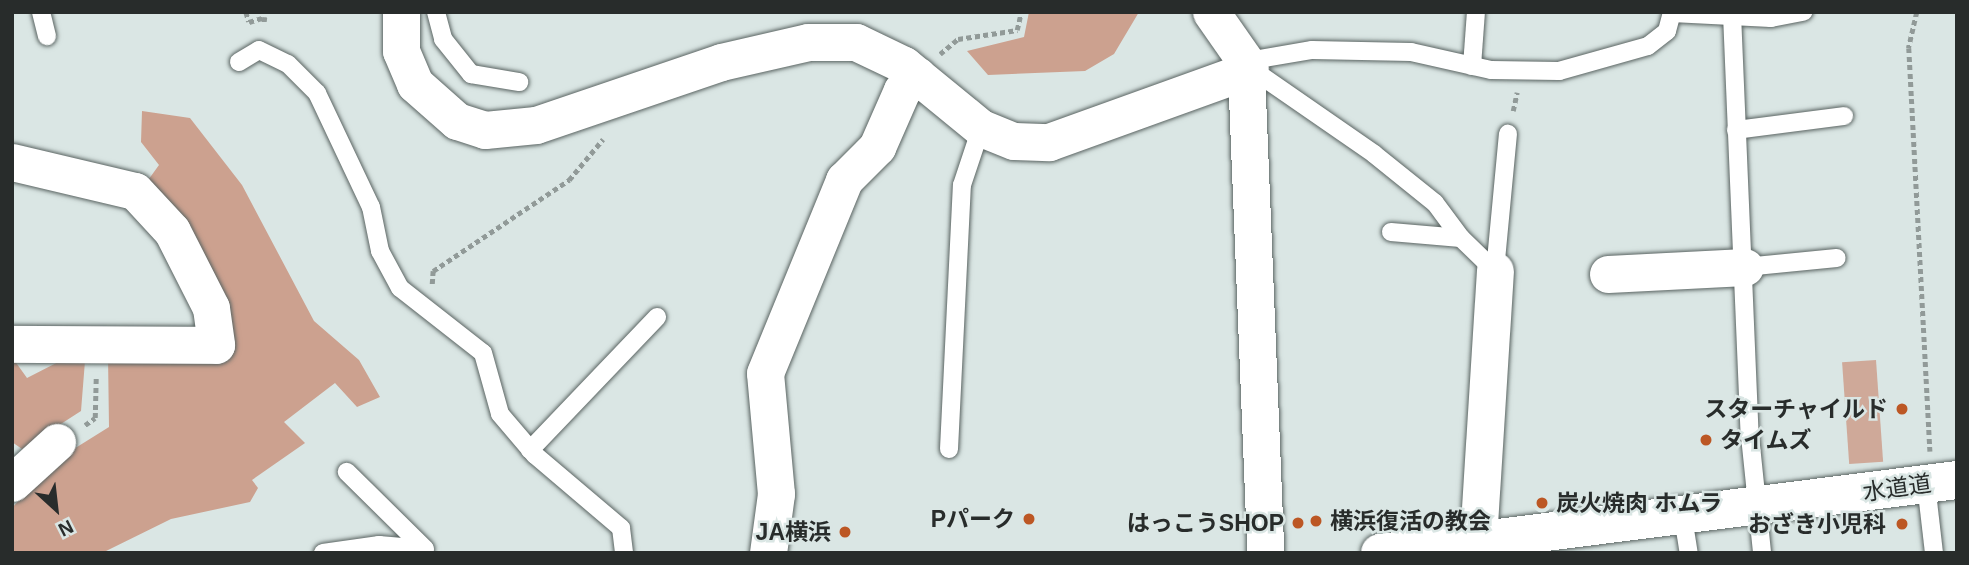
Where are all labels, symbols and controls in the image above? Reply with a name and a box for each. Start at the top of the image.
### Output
place label: スターチャイルド [1704,395,1888,423]
marker: スターチャイルド [1894,401,1910,417]
place label: タイムズ [1720,426,1812,454]
marker: タイムズ [1698,432,1714,448]
street label: 水道道 [1861,470,1933,506]
north arrow [21,474,91,544]
place label: 炭火焼肉 ホムラ [1556,489,1723,517]
marker: 炭火焼肉 ホムラ [1534,495,1550,511]
place label: Pパーク [931,505,1015,533]
place label: 横浜復活の教会 [1330,507,1491,535]
place label: はっこうSHOP [1127,509,1284,537]
place label: おざき小児科 [1748,510,1886,538]
marker: Pパーク [1021,511,1037,527]
marker: 横浜復活の教会 [1308,513,1324,529]
marker: おざき小児科 [1892,514,1912,534]
marker: はっこうSHOP [1290,515,1306,531]
text: N [55,516,77,541]
place label: JA横浜 [756,518,831,546]
marker: JA横浜 [837,524,853,540]

